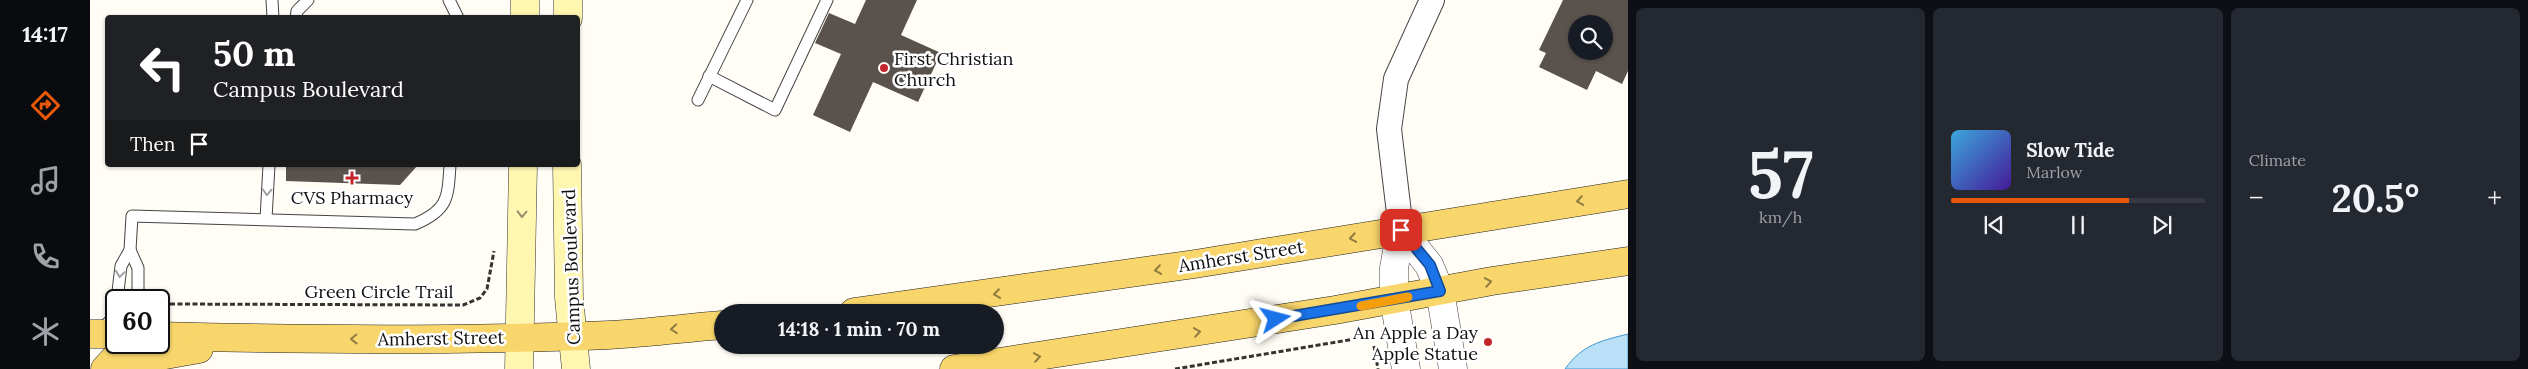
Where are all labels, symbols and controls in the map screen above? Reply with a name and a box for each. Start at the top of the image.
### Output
map controls [1568,15,1613,60]
button: search [1568,15,1613,60]
text: 14:17 [22,20,68,48]
text: 50 m [213,31,296,76]
icon: left [130,35,195,100]
place label: First Christian Church [894,47,1014,91]
marker: First Christian Church [878,62,890,74]
text: Campus Boulevard [213,75,404,103]
icon: directions [28,88,63,123]
icon: arrive [185,130,213,158]
text: Then [130,132,175,156]
text: 57 [1748,133,1813,216]
text: Slow Tide [2026,138,2115,162]
text: Climate [2249,150,2306,170]
text: Marlow [2026,162,2083,182]
icon: music [28,163,63,198]
marker: CVS Pharmacy [346,172,358,184]
text: 20.5° [2331,174,2419,222]
text: − [2249,180,2264,216]
text: + [2487,180,2502,216]
place label: CVS Pharmacy [291,186,414,209]
one-way arrow [262,188,273,196]
street label: Campus Boulevard [557,188,585,345]
one-way arrow [1575,196,1584,206]
text: km/h [1759,207,1802,227]
pin [1380,209,1422,251]
one-way arrow [517,210,527,218]
icon: previous [1980,211,2008,239]
icon: pause [2064,211,2092,239]
icon: next [2148,211,2176,239]
icon: arrive [1387,216,1415,244]
one-way arrow [1348,232,1357,242]
street label: Amherst Street [1176,235,1305,277]
icon: phone [28,239,63,274]
one-way arrow [1153,264,1161,275]
one-way arrow [115,270,126,278]
one-way arrow [1484,278,1492,288]
street label: Green Circle Trail [305,280,454,303]
one-way arrow [993,288,1001,298]
speed limit sign: 60 [105,289,170,354]
position arrow [1249,292,1301,344]
icon: climate [28,314,63,349]
text: 14:18 · 1 min · 70 m [778,317,940,341]
place label: An Apple a Day Apple Statue [1352,321,1478,365]
one-way arrow [670,323,678,334]
street label: Amherst Street [376,325,505,351]
one-way arrow [1193,327,1202,337]
one-way arrow [350,334,358,345]
marker: An Apple a Day Apple Statue [1482,336,1494,348]
one-way arrow [1033,352,1041,363]

